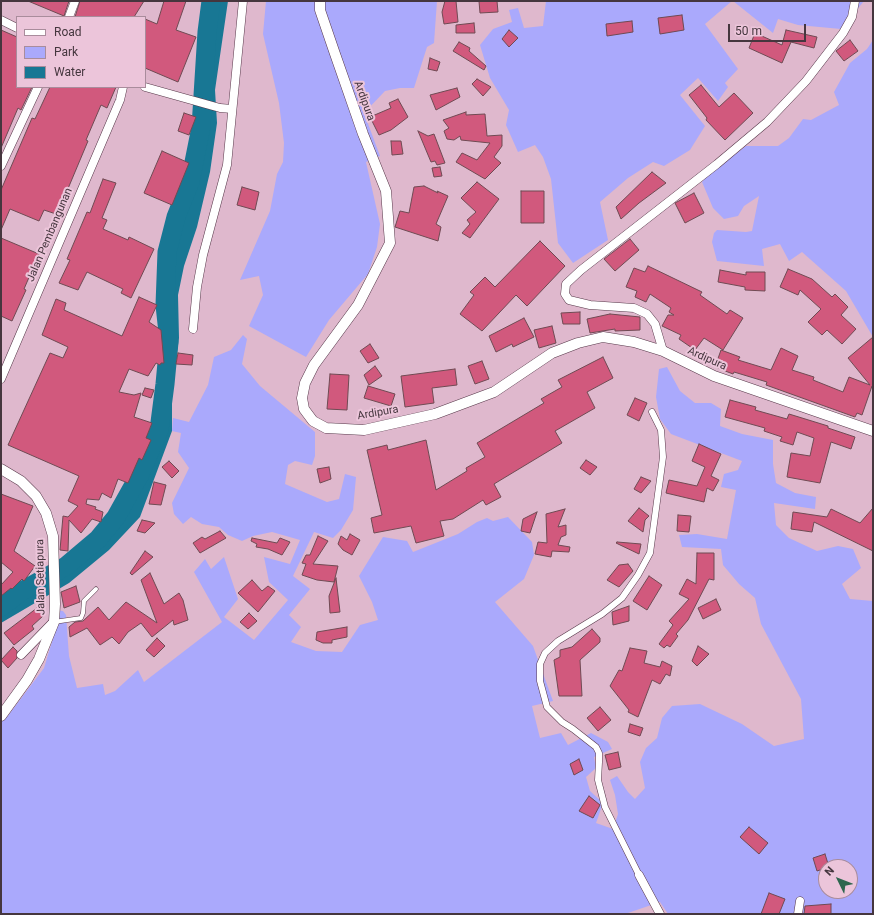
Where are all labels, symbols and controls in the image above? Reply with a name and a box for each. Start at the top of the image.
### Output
legend [16,16,146,88]
scale bar [730,16,808,42]
text: 50 m [735,24,762,38]
text: Road [54,25,82,39]
text: Park [54,45,78,59]
text: Water [54,65,85,79]
street label: Ardipura [351,79,377,123]
street label: Jalan Pembangunan [24,186,76,284]
street label: Ardipura [685,345,729,373]
street label: Ardipura [356,403,400,423]
street label: Jalan Setiapura [34,539,48,615]
north arrow [818,859,858,899]
text: N [822,864,837,878]

